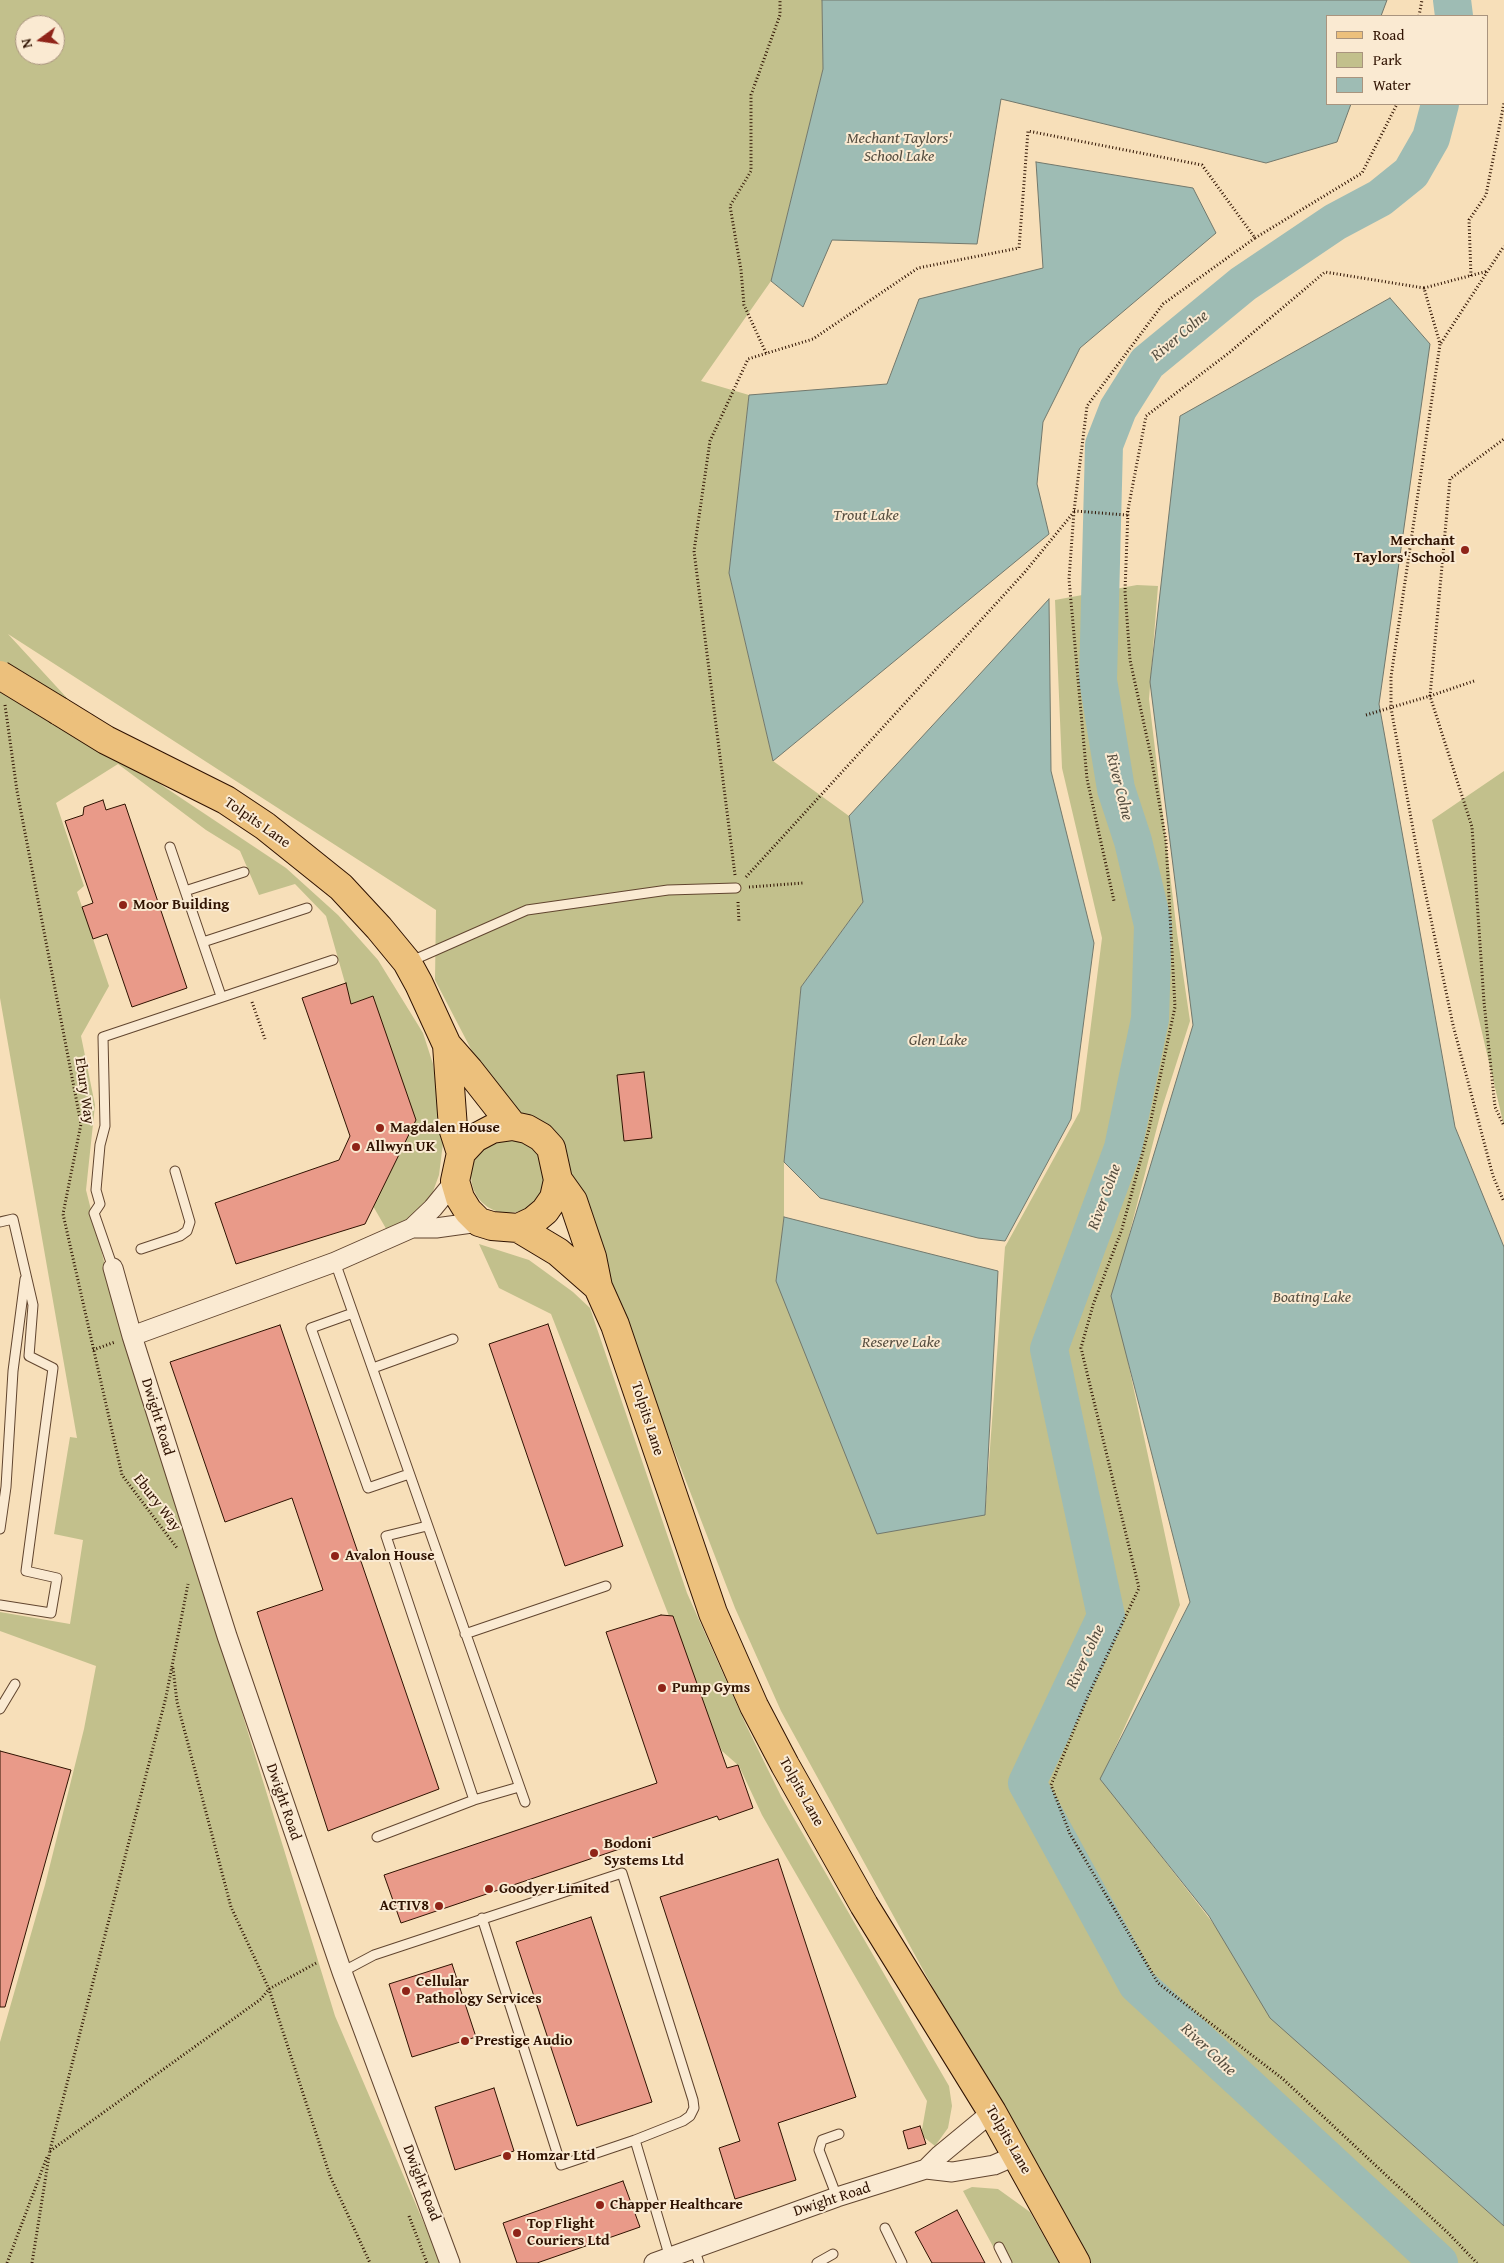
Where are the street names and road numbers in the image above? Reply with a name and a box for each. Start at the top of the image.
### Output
street label: Tolpits Lane [221,794,293,852]
street label: Ebury Way [70,1056,98,1126]
street label: Dwight Road [137,1376,177,1458]
street label: Tolpits Lane [627,1380,667,1458]
street label: Ebury Way [129,1471,185,1535]
street label: Tolpits Lane [775,1754,827,1830]
street label: Dwight Road [261,1761,305,1843]
street label: Tolpits Lane [981,2102,1035,2178]
street label: Dwight Road [398,2143,444,2223]
street label: Dwight Road [791,2179,873,2221]

